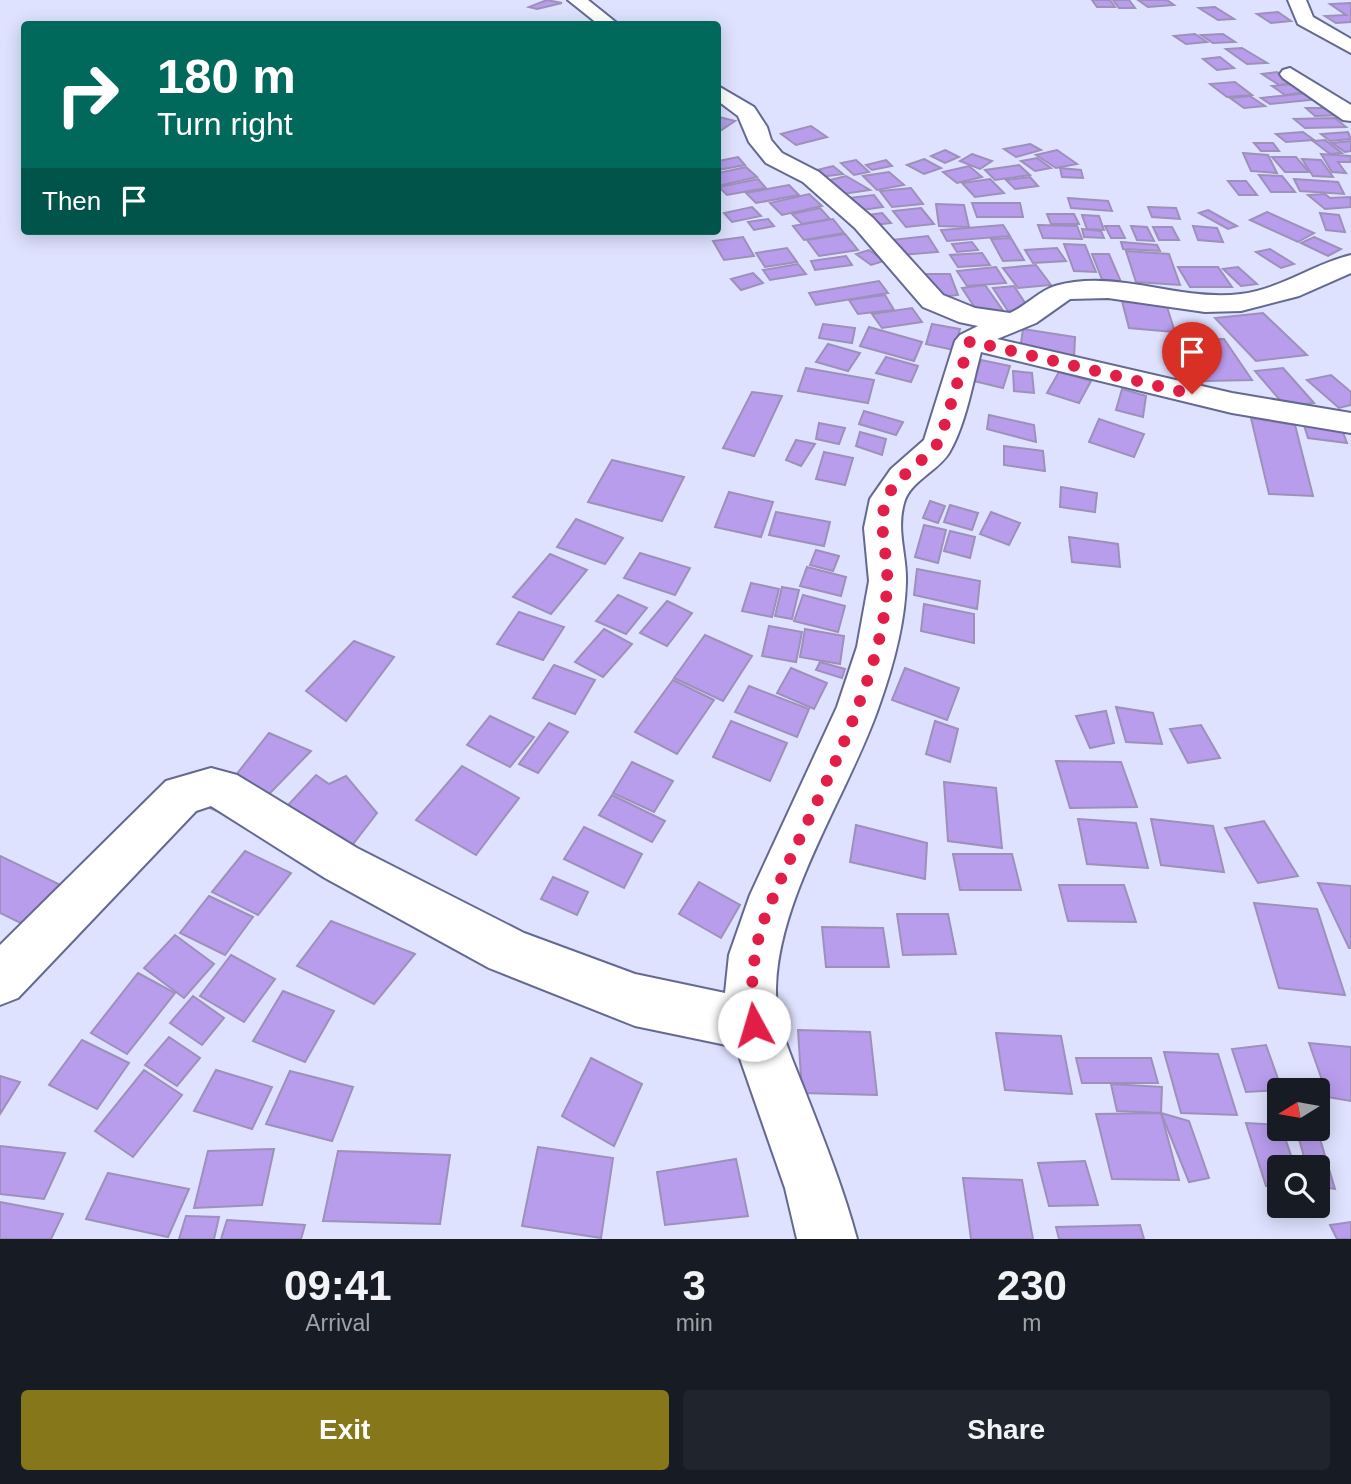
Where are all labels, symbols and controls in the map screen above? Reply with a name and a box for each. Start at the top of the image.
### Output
icon: right [42,49,133,140]
text: 180 m [157,49,296,103]
text: Turn right [157,106,293,142]
icon: arrive [115,182,153,220]
text: Then [42,186,101,216]
pin [1162,322,1222,394]
icon: arrive [1173,333,1211,371]
position arrow [717,988,791,1062]
north arrow [1267,1078,1330,1141]
map controls [1267,1078,1330,1218]
button: search [1267,1155,1330,1218]
text: 09:41 [284,1262,392,1309]
text: 3 [682,1262,706,1309]
text: 230 [997,1262,1067,1309]
text: Arrival [305,1310,370,1336]
text: min [676,1310,713,1336]
text: m [1022,1310,1041,1336]
button: Exit [21,1390,669,1470]
button: Share [683,1390,1330,1470]

